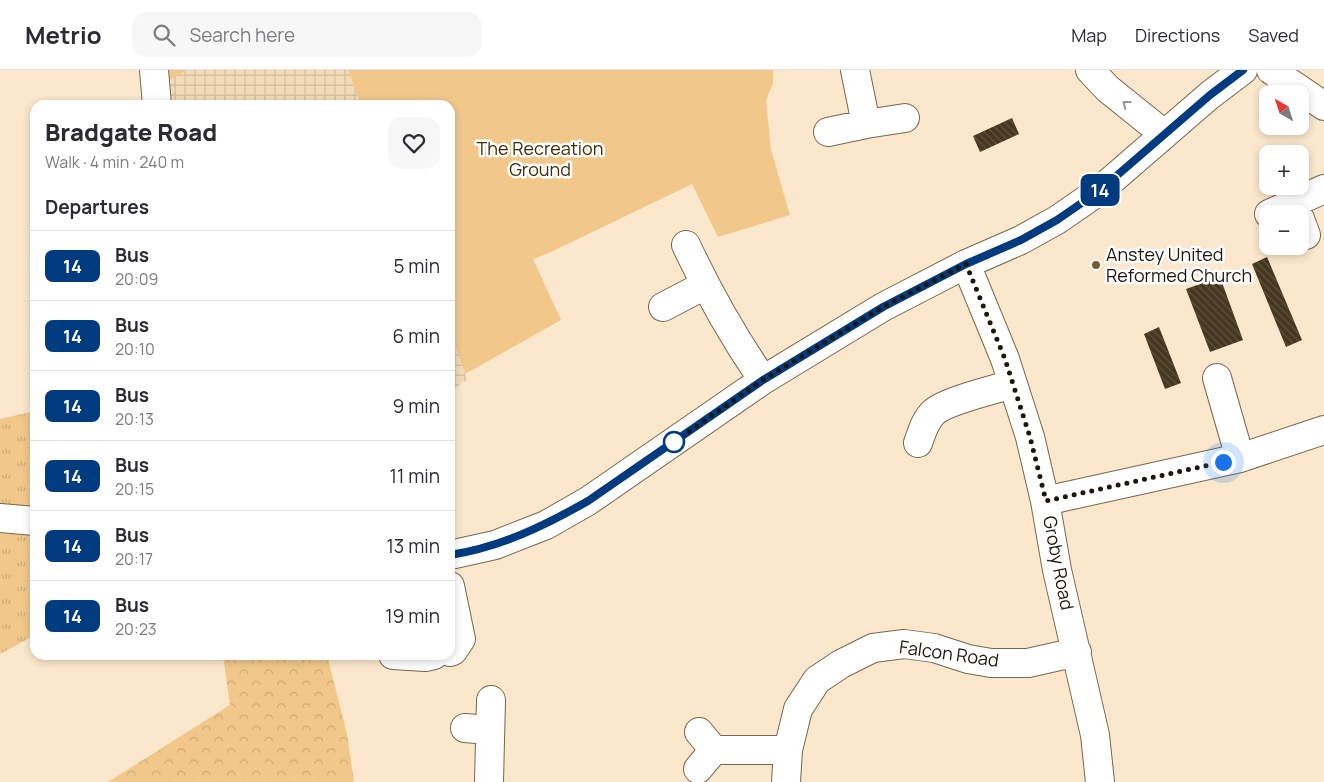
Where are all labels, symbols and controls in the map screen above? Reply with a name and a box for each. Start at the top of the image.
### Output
search box [132,12,482,57]
text: Metrio [25,18,102,51]
icon: search [150,21,178,49]
text: Search here [190,22,295,48]
text: Map [1071,23,1107,47]
text: Directions [1135,23,1220,47]
text: Saved [1248,23,1299,47]
north arrow [1259,85,1309,135]
map controls [1259,85,1309,255]
one-way arrow [1123,101,1132,109]
text: Bradgate Road [45,115,217,148]
button: heart [388,117,440,169]
park label: The Recreation Ground [477,136,603,181]
button: + [1259,145,1309,195]
text: Walk · 4 min · 240 m [45,151,184,173]
line badge: 14 [1078,174,1122,206]
text: 14 [1091,178,1109,202]
text: Departures [45,194,149,220]
button: − [1259,205,1309,255]
text: Bus [115,242,149,268]
place label: Anstey United Reformed Church [1106,242,1252,287]
text: 5 min [393,253,440,279]
text: 14 [63,254,82,278]
marker: Anstey United Reformed Church [1090,259,1102,271]
text: 20:09 [115,268,158,290]
text: Bus [115,312,149,338]
text: 6 min [393,323,440,349]
text: 14 [63,324,82,348]
text: 20:10 [115,338,155,360]
text: Bus [115,382,149,408]
text: 9 min [393,393,440,419]
text: 14 [63,394,82,418]
text: 20:13 [115,408,154,430]
unlabelled marker [663,431,685,453]
your location [1211,450,1236,475]
text: Bus [115,452,149,478]
text: 11 min [390,463,440,489]
text: 14 [63,464,82,488]
text: 20:15 [115,478,154,500]
street label: Groby Road [1038,514,1080,612]
text: Bus [115,522,149,548]
text: 13 min [386,533,440,559]
text: 14 [63,534,82,558]
text: 20:17 [115,548,153,570]
text: Bus [115,592,149,618]
text: 19 min [385,603,440,629]
text: 14 [63,604,82,628]
text: 20:23 [115,618,157,640]
street label: Falcon Road [898,634,1000,672]

